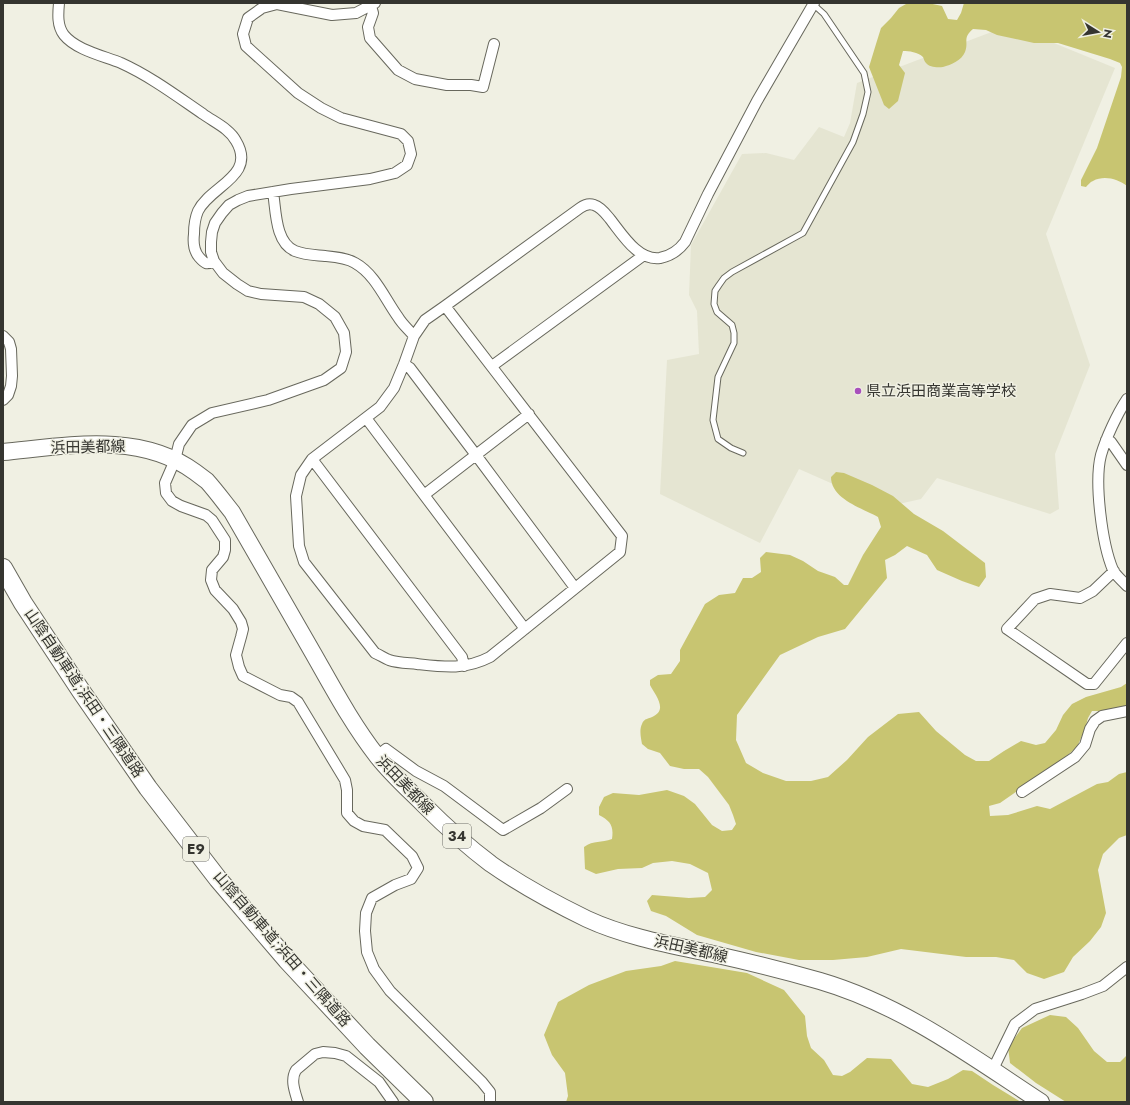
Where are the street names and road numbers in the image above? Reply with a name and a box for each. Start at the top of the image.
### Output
street label: 浜田美都線 [50,435,126,459]
street label: 山陰自動車道;浜田・三隅道路 [19,604,149,782]
street label: 浜田美都線 [371,750,439,820]
road number: 34 [443,824,471,848]
road number: E9 [183,837,209,861]
street label: 山陰自動車道;浜田・三隅道路 [208,866,356,1032]
street label: 浜田美都線 [652,930,730,968]

